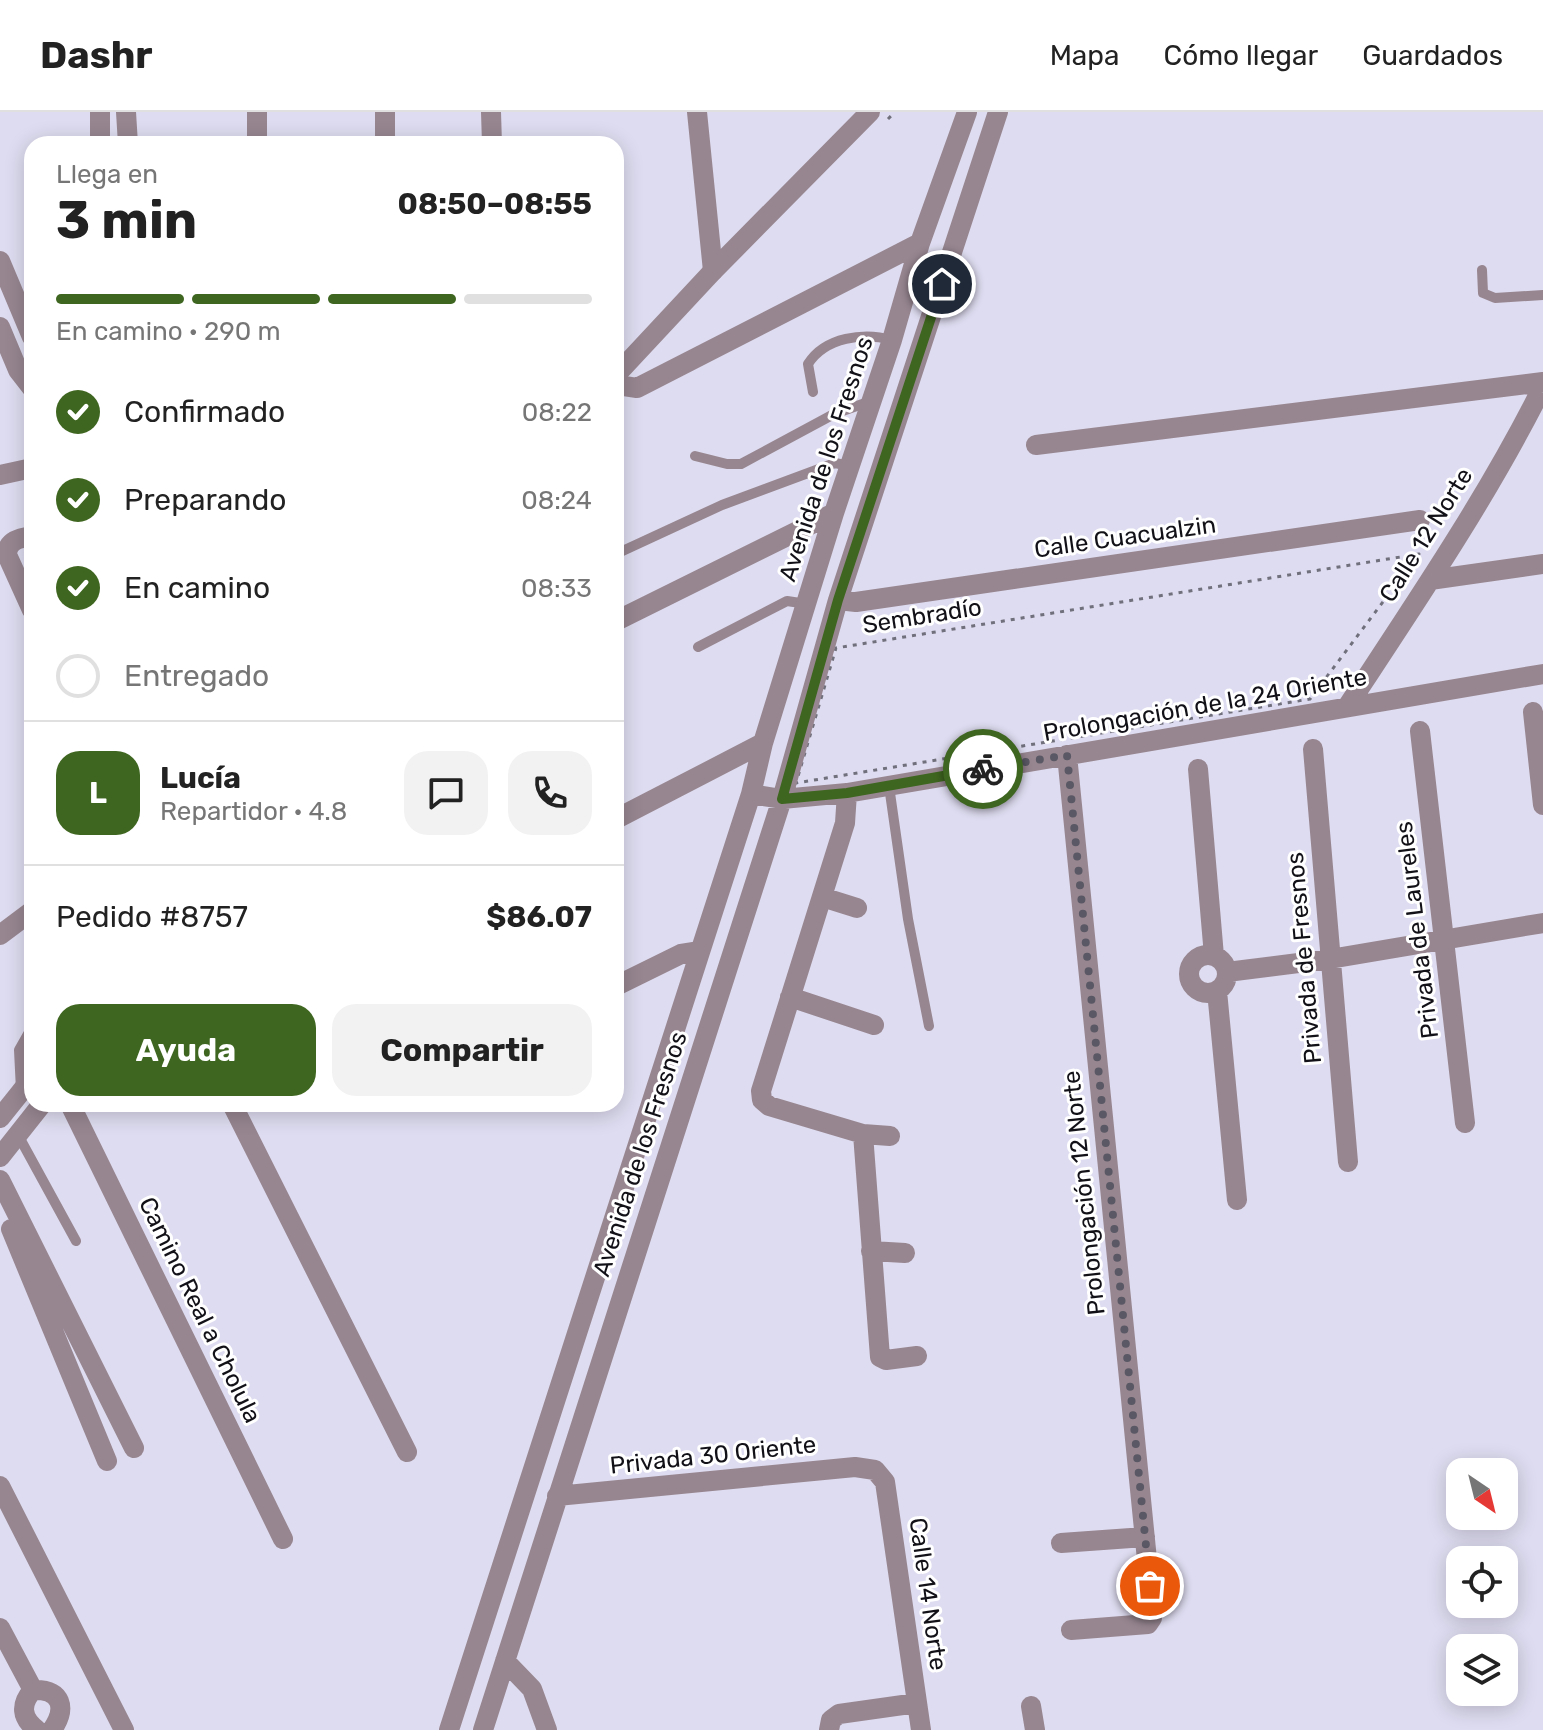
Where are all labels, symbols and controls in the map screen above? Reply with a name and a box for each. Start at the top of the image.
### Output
text: Dashr [40,32,153,78]
text: Mapa [1050,39,1119,72]
text: Cómo llegar [1163,39,1318,72]
text: Guardados [1362,39,1503,72]
text: Llega en [56,159,158,190]
text: 08:50–08:55 [398,186,592,222]
text: 3 min [56,189,197,251]
pin [908,250,976,318]
icon: home [920,262,964,306]
text: En camino · 290 m [56,316,281,347]
street label: Avenida de los Fresnos [773,333,879,585]
icon: check [56,390,100,434]
text: Confirmado [124,394,285,430]
text: 08:22 [522,397,592,428]
street label: Calle 12 Norte [1374,463,1478,607]
icon: check [56,478,100,522]
text: Preparando [124,482,287,518]
text: 08:24 [521,485,592,516]
street label: Calle Cuacualzin [1032,510,1218,564]
icon: check [56,566,100,610]
text: En camino [124,570,270,606]
text: 08:33 [521,573,592,604]
street label: Sembradío [861,593,983,639]
text: Entregado [124,658,269,694]
street label: Prolongación de la 24 Oriente [1041,663,1369,747]
courier [943,729,1023,809]
icon: bike [961,747,1005,791]
button: chat [404,751,488,835]
button: phone [508,751,592,835]
text: Lucía [160,760,241,796]
text: L [89,775,107,811]
text: Repartidor · 4.8 [160,796,347,827]
street label: Privada de Laureles [1390,820,1444,1040]
street label: Privada de Fresnos [1281,851,1327,1065]
text: Pedido #8757 [56,899,248,935]
text: $86.07 [486,899,592,935]
button: Ayuda [56,1004,316,1096]
button: Compartir [332,1004,592,1096]
street label: Avenida de los Fresnos [587,1028,693,1280]
street label: Prolongación 12 Norte [1057,1069,1111,1317]
street label: Camino Real a Cholula [133,1193,267,1427]
street label: Privada 30 Oriente [609,1430,817,1480]
north arrow [1446,1458,1518,1530]
map controls [1446,1458,1518,1706]
street label: Calle 14 Norte [903,1516,953,1672]
button: locate [1446,1546,1518,1618]
pin [1116,1552,1184,1620]
icon: bag [1128,1564,1172,1608]
button: layers [1446,1634,1518,1706]

